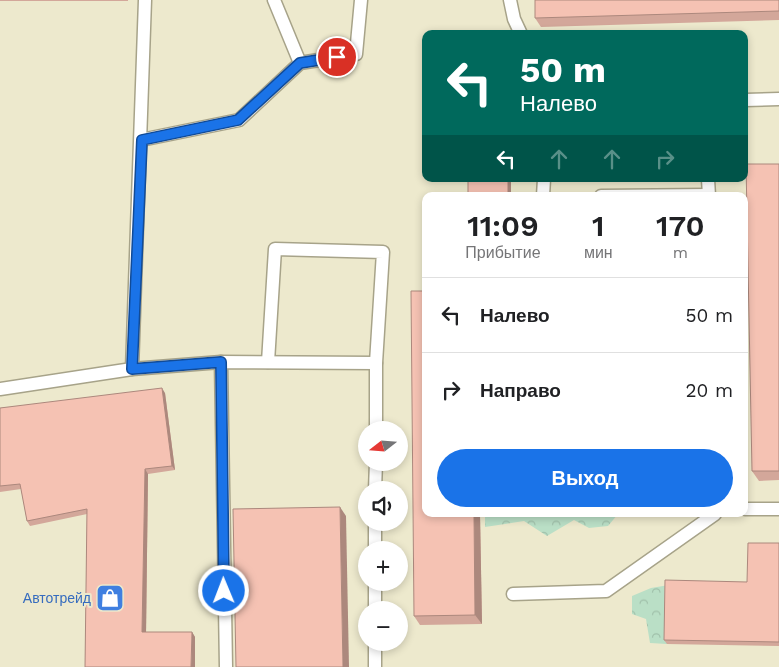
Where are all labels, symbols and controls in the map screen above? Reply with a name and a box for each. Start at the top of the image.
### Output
pin [316,36,358,78]
icon: arrive [323,43,351,71]
text: 50 m [520,49,606,91]
icon: left [437,50,502,115]
text: Налево [520,91,597,116]
icon: left [492,145,520,173]
icon: ahead [545,145,573,173]
icon: ahead [598,145,626,173]
icon: right [651,145,679,173]
text: 11:09 [467,208,539,243]
text: 1 [592,208,605,243]
text: 170 [656,208,705,243]
text: Прибытие [465,243,541,262]
text: мин [584,243,613,262]
text: m [673,243,688,262]
icon: left [437,301,465,329]
text: Налево [480,304,550,327]
text: 50 m [686,304,733,327]
icon: right [437,376,465,404]
text: Направо [480,379,561,402]
text: 20 m [686,379,733,402]
north arrow [358,421,408,471]
map controls [358,421,408,651]
button: Выход [437,449,733,507]
button: sound [358,481,408,531]
button: + [358,541,408,591]
position arrow [197,564,249,616]
shop icon: Автотрейд [95,583,125,613]
place label: Автотрейд [23,590,91,606]
button: − [358,601,408,651]

